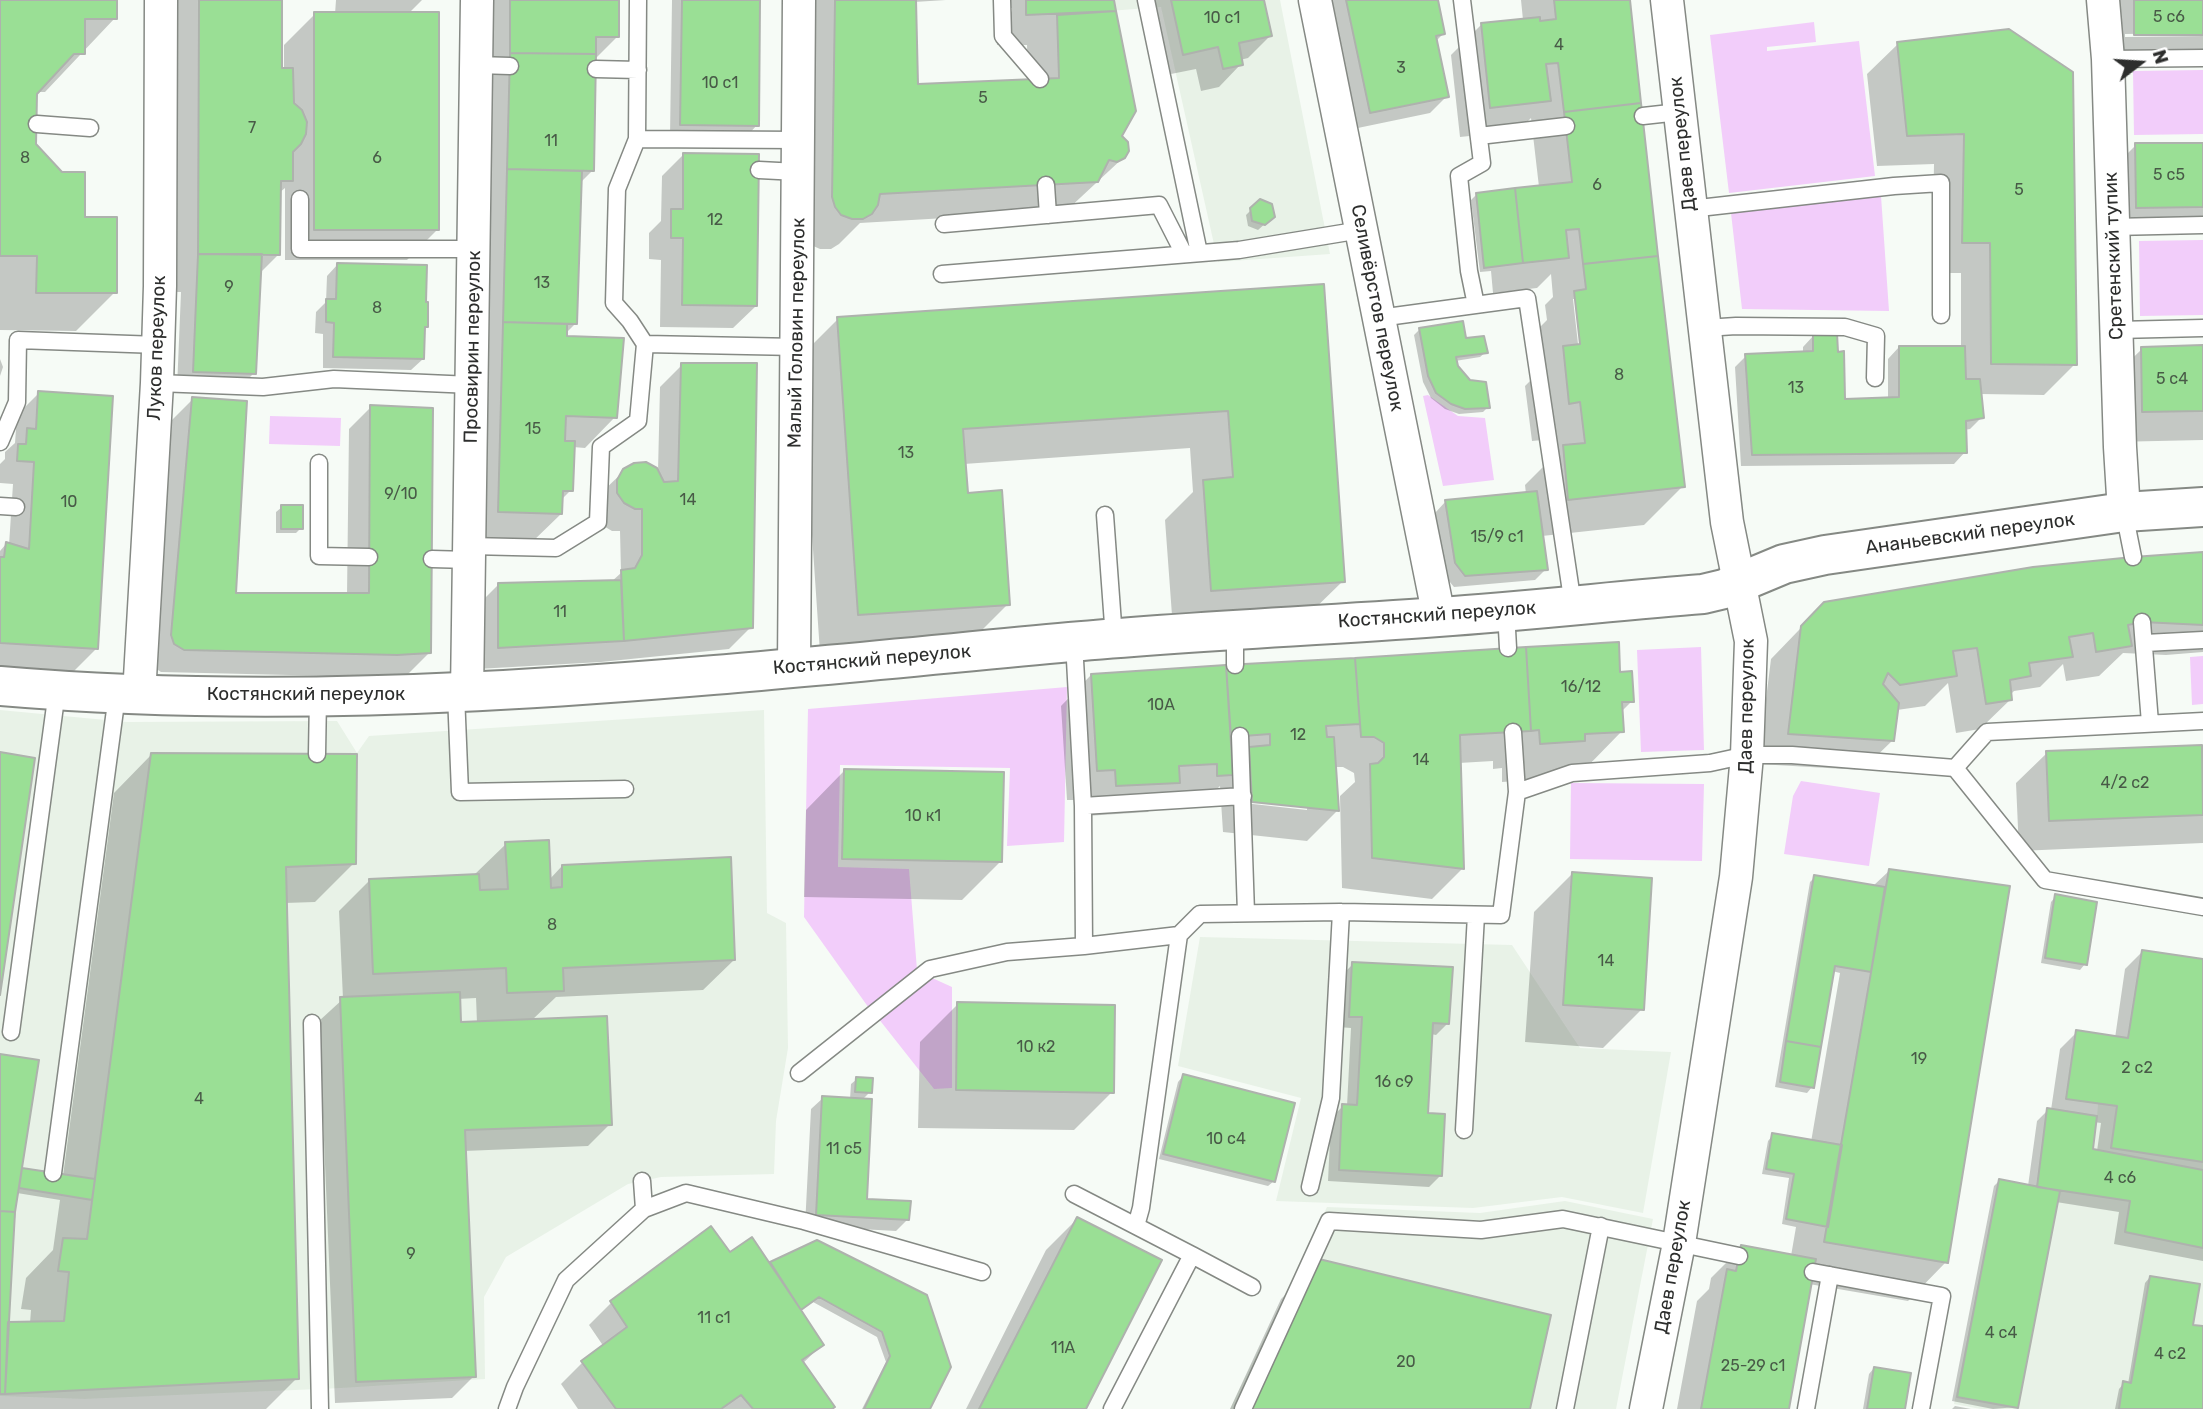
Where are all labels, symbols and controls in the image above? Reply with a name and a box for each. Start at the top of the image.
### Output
house number: 5 с6 [2153,7,2185,27]
house number: 10 с1 [1204,8,1240,28]
north arrow [2105,28,2175,98]
house number: 4 [1554,35,1564,55]
text: N [2148,47,2174,67]
house number: 3 [1396,58,1406,78]
house number: 10 с1 [702,73,738,93]
street label: Даев переулок [1665,76,1701,212]
house number: 5 [978,88,988,108]
house number: 7 [248,118,256,138]
house number: 11 [544,131,558,151]
house number: 8 [20,148,30,168]
house number: 6 [372,148,382,168]
house number: 5 с5 [2153,165,2185,185]
street label: Сретенский тупик [2100,172,2128,340]
house number: 6 [1592,175,1602,195]
house number: 5 [2014,180,2024,200]
street label: Селивёрстов переулок [1346,203,1408,413]
house number: 12 [707,210,723,230]
street label: Малый Головин переулок [784,218,810,448]
street label: Просвирин переулок [460,250,486,444]
house number: 13 [534,273,550,293]
street label: Луков переулок [143,275,171,421]
house number: 9 [224,277,234,297]
house number: 8 [372,298,382,318]
house number: 8 [1614,365,1624,385]
house number: 5 с4 [2156,369,2188,389]
house number: 13 [1788,378,1804,398]
house number: 15 [525,419,541,439]
house number: 13 [898,443,914,463]
house number: 9/10 [384,484,418,504]
house number: 14 [680,490,696,510]
house number: 10 [60,492,78,512]
street label: Ананьевский переулок [1864,508,2076,560]
house number: 15/9 с1 [1470,527,1524,547]
street label: Костянский переулок [1337,597,1537,633]
house number: 11 [553,602,567,622]
street label: Даев переулок [1734,638,1760,774]
street label: Костянский переулок [772,640,972,680]
house number: 16/12 [1561,677,1601,697]
street label: Костянский переулок [207,684,405,706]
house number: 10А [1147,695,1175,715]
house number: 12 [1290,725,1306,745]
house number: 14 [1413,750,1429,770]
house number: 4/2 с2 [2101,773,2149,793]
house number: 10 к1 [905,806,941,826]
house number: 8 [547,915,557,935]
house number: 14 [1598,951,1614,971]
house number: 10 к2 [1017,1037,1055,1057]
house number: 19 [1911,1049,1927,1069]
house number: 2 с2 [2121,1058,2153,1078]
house number: 16 с9 [1375,1072,1413,1092]
house number: 4 [194,1089,204,1109]
house number: 10 с4 [1206,1129,1246,1149]
house number: 11 с5 [826,1139,862,1159]
house number: 4 с6 [2104,1168,2136,1188]
street label: Даев переулок [1650,1198,1696,1336]
house number: 9 [406,1244,416,1264]
house number: 11 с1 [697,1308,731,1328]
house number: 4 с4 [1985,1323,2017,1343]
house number: 11А [1051,1338,1075,1358]
house number: 4 с2 [2154,1344,2186,1364]
house number: 20 [1396,1352,1416,1372]
house number: 25-29 с1 [1721,1356,1785,1376]

